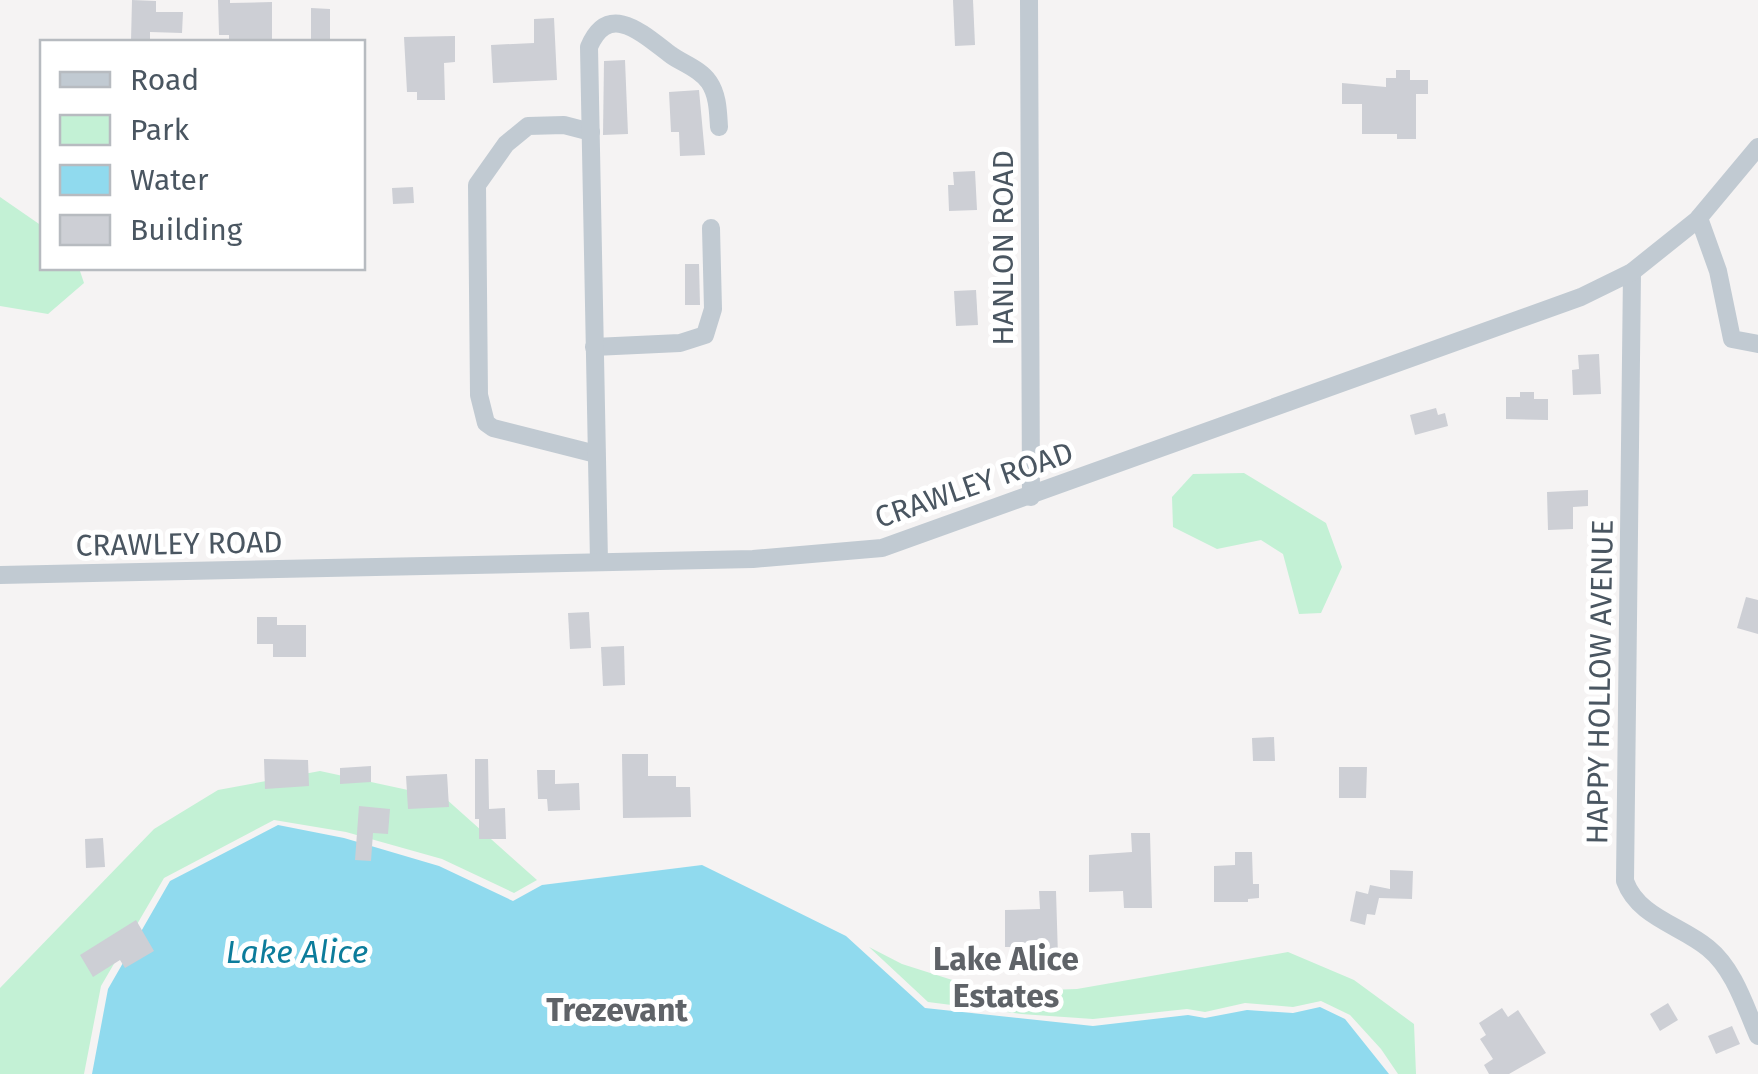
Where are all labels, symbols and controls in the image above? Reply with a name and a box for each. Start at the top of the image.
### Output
legend [40,40,365,270]
text: Road [130,62,199,98]
text: Park [130,112,190,148]
street label: HANLON ROAD [985,150,1021,346]
text: Water [130,162,209,198]
text: Building [130,212,243,248]
street label: CRAWLEY ROAD [870,434,1078,536]
street label: HAPPY HOLLOW AVENUE [1579,519,1621,845]
street label: CRAWLEY ROAD [75,524,283,564]
water label: Lake Alice [226,933,368,971]
district label: Lake Alice Estates [933,940,1079,1015]
district label: Trezevant [546,991,688,1029]

